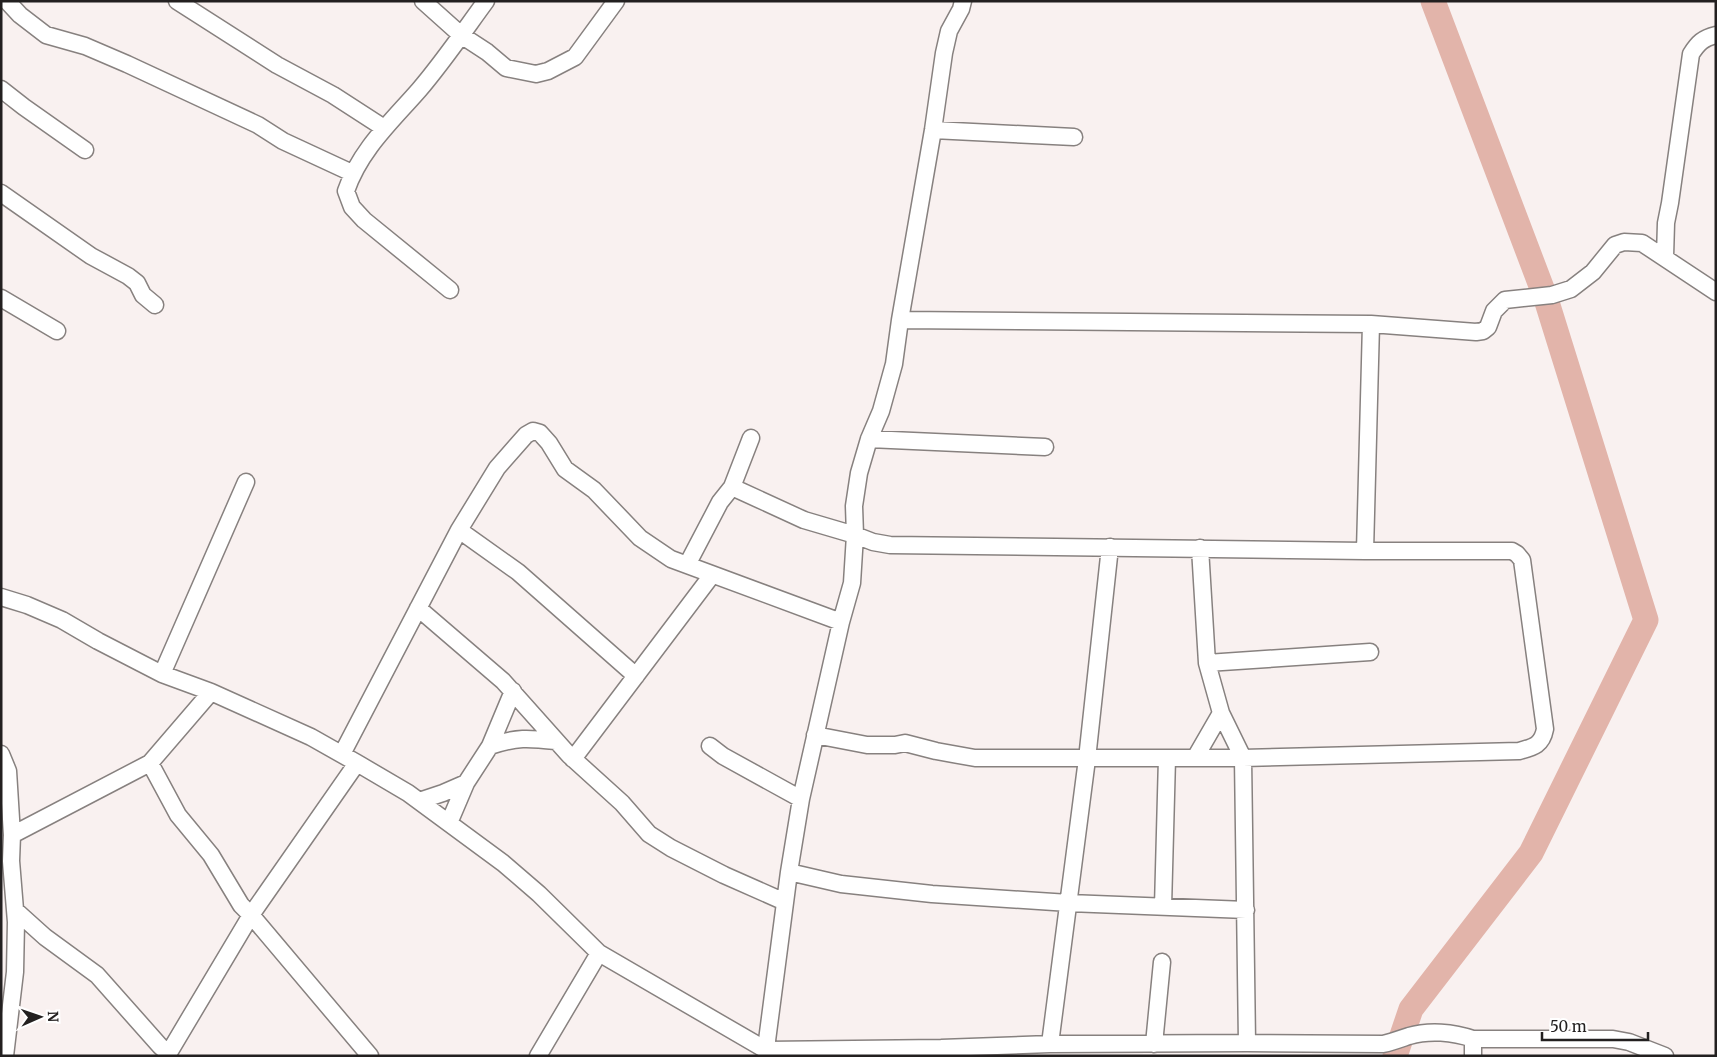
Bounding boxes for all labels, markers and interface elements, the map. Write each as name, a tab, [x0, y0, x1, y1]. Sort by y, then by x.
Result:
north arrow	[15, 992, 65, 1042]
scale bar	[1542, 1010, 1648, 1042]
text: N	[44, 1011, 62, 1022]
text: 50 m	[1550, 1017, 1587, 1036]

